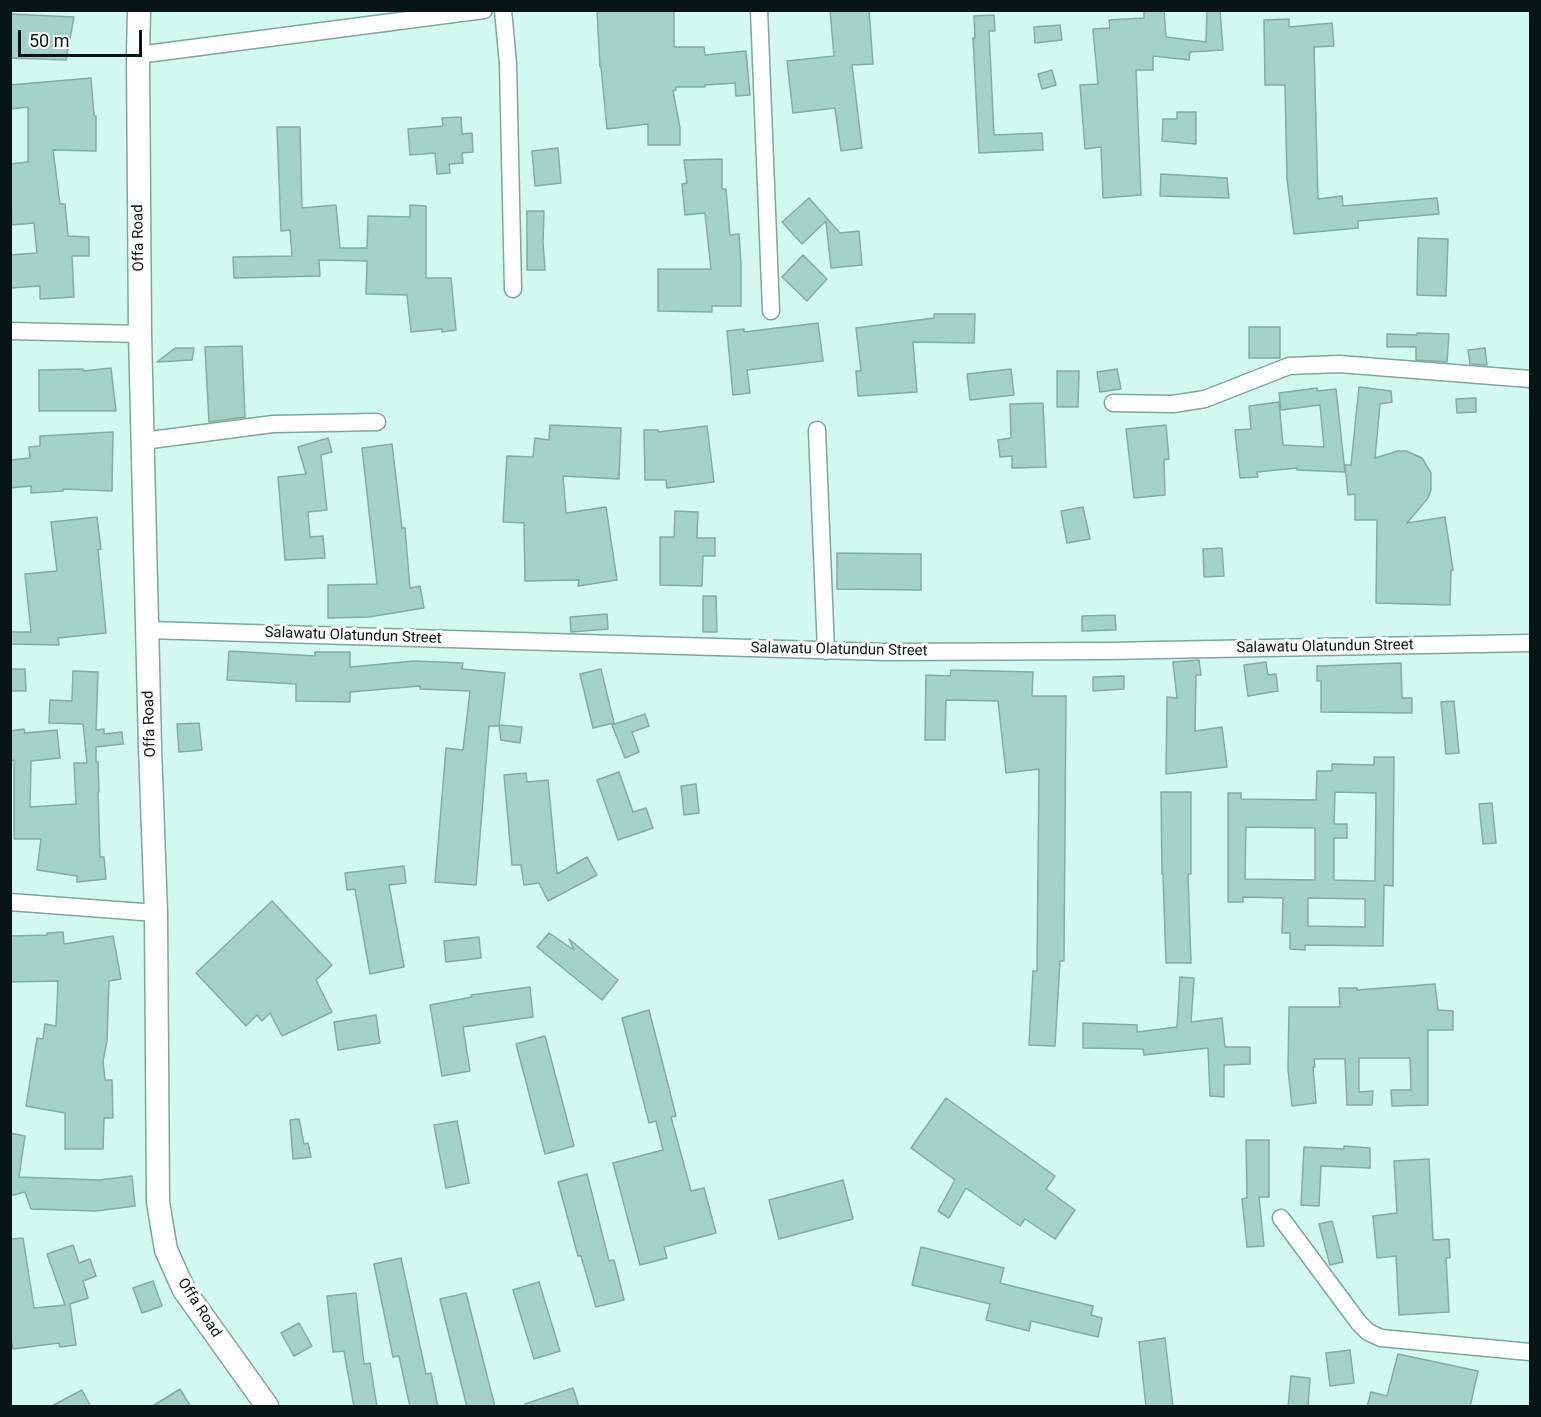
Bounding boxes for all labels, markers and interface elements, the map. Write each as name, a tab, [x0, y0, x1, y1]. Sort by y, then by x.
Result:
scale bar	[21, 18, 146, 56]
text: 50 m	[29, 30, 69, 51]
street label: Offa Road	[129, 204, 149, 272]
street label: Salawatu Olatundun Street	[264, 624, 442, 648]
street label: Salawatu Olatundun Street	[1236, 636, 1414, 658]
street label: Salawatu Olatundun Street	[750, 639, 928, 661]
street label: Offa Road	[140, 690, 160, 758]
street label: Offa Road	[173, 1275, 225, 1341]

